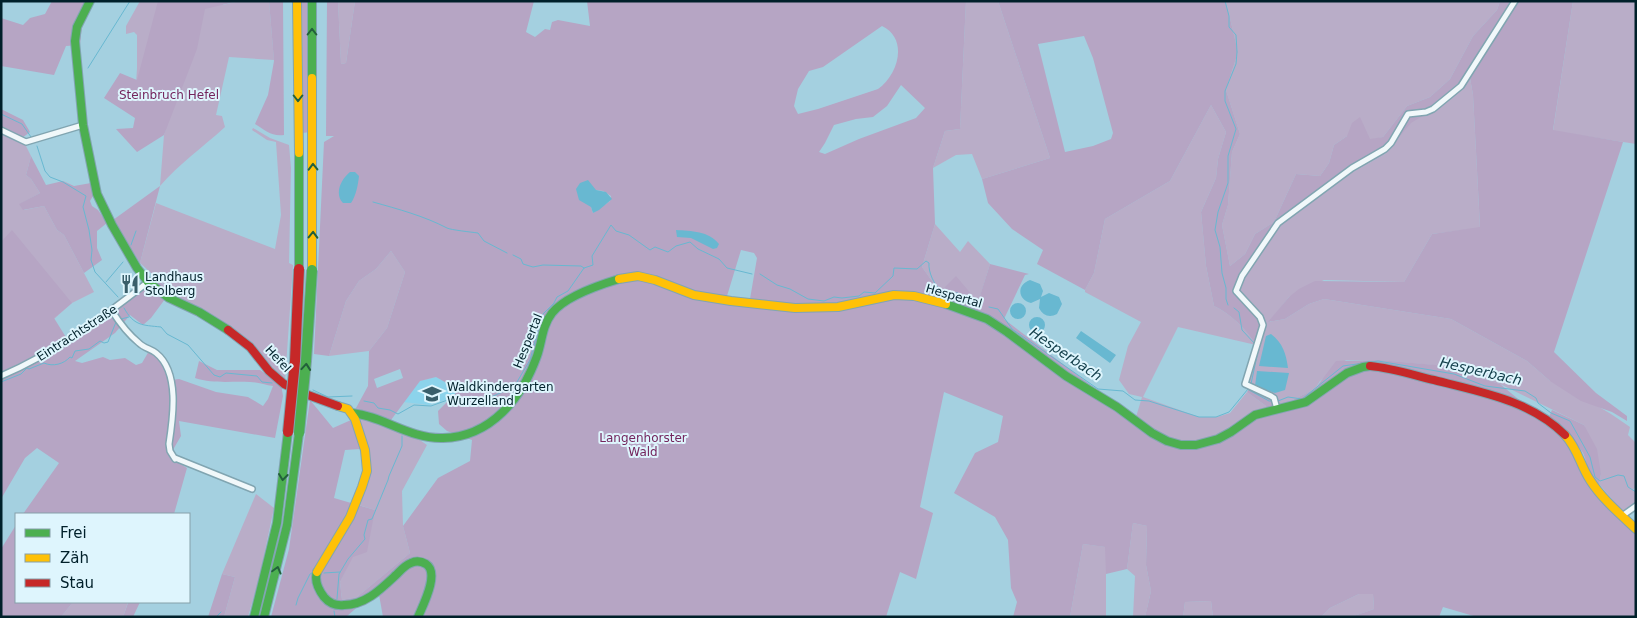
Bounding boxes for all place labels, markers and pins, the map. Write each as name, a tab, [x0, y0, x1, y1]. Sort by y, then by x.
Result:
place label: Landhaus Stolberg	[145, 270, 203, 298]
restaurant icon: Landhaus Stolberg	[119, 273, 141, 295]
place label: Waldkindergarten Wurzelland	[447, 380, 554, 408]
school or university icon: Waldkindergarten Wurzelland	[421, 383, 443, 405]

